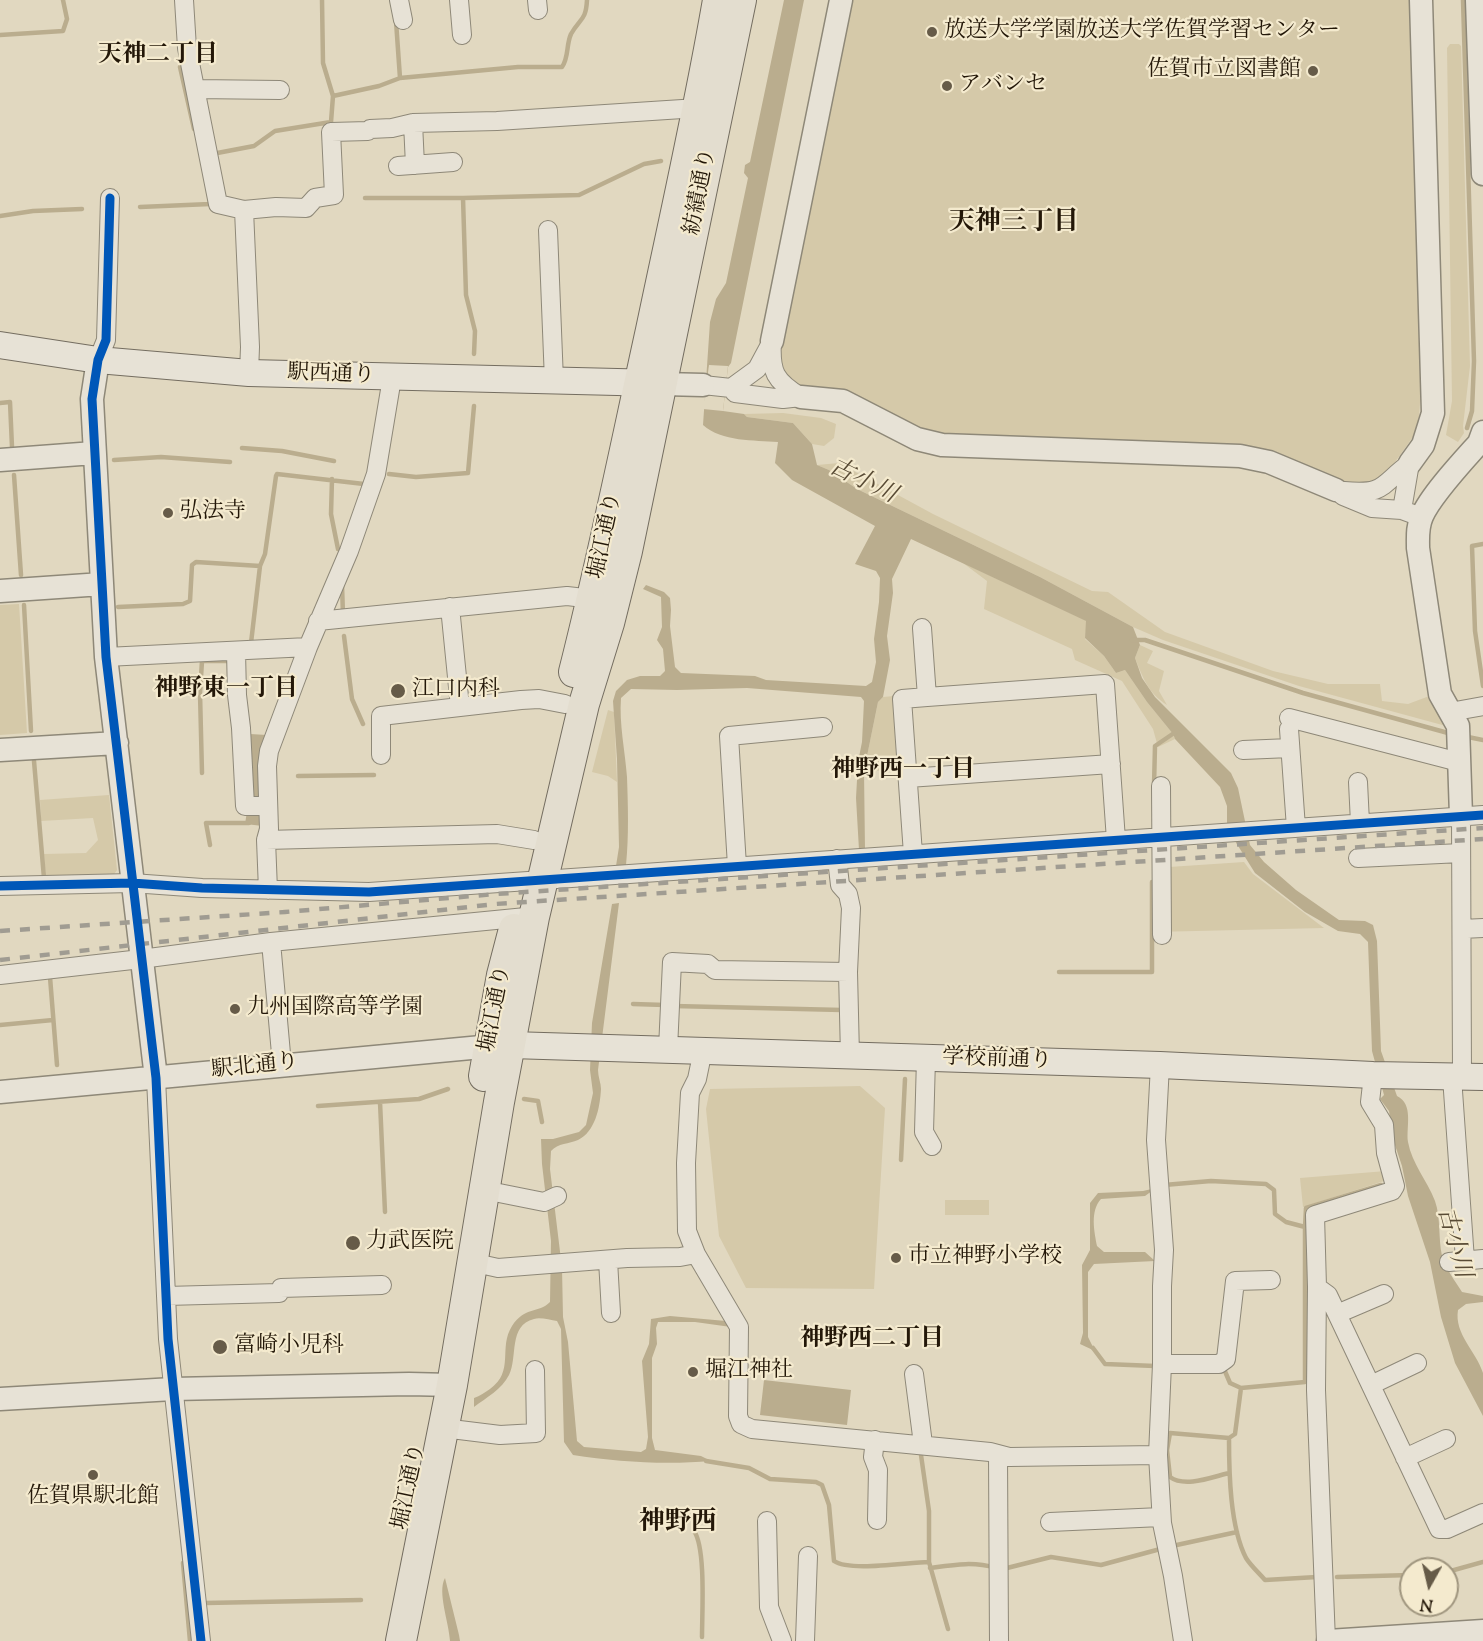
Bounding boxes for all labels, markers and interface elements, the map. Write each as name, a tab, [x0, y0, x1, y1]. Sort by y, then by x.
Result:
place label: 放送大学学園放送大学佐賀学習センター	[944, 19, 1340, 45]
marker: 放送大学学園放送大学佐賀学習センター	[925, 25, 939, 39]
district label: 天神二丁目	[98, 43, 218, 71]
place label: 佐賀市立図書館	[1147, 58, 1301, 84]
marker: 佐賀市立図書館	[1306, 64, 1320, 78]
place label: アバンセ	[959, 73, 1047, 99]
marker: アバンセ	[940, 79, 954, 93]
street label: 紡績通り	[681, 146, 723, 238]
district label: 天神三丁目	[949, 209, 1079, 241]
street label: 駅西通り	[287, 361, 375, 391]
water label: 古小川	[823, 454, 901, 512]
street label: 堀江通り	[585, 490, 629, 582]
place label: 弘法寺	[180, 500, 246, 526]
marker: 弘法寺	[161, 506, 175, 520]
district label: 神野東一丁目	[154, 677, 298, 705]
place label: 江口内科	[412, 678, 500, 704]
marker: 江口内科	[389, 682, 407, 700]
district label: 神野西一丁目	[831, 758, 975, 786]
street label: 堀江通り	[476, 963, 518, 1055]
place label: 九州国際高等学園	[247, 996, 423, 1022]
marker: 九州国際高等学園	[228, 1002, 242, 1016]
street label: 学校前通り	[942, 1046, 1052, 1076]
street label: 駅北通り	[210, 1050, 300, 1086]
water label: 古小川	[1429, 1204, 1475, 1282]
place label: 力武医院	[366, 1230, 454, 1256]
marker: 力武医院	[344, 1234, 362, 1252]
place label: 市立神野小学校	[908, 1245, 1062, 1271]
marker: 市立神野小学校	[889, 1251, 903, 1265]
district label: 神野西二丁目	[800, 1327, 944, 1355]
place label: 富崎小児科	[234, 1334, 344, 1360]
marker: 富崎小児科	[211, 1338, 229, 1356]
place label: 堀江神社	[705, 1359, 793, 1385]
marker: 堀江神社	[686, 1365, 700, 1379]
street label: 堀江通り	[389, 1441, 433, 1533]
marker: 佐賀県駅北館	[86, 1468, 100, 1482]
place label: 佐賀県駅北館	[27, 1485, 159, 1511]
district label: 神野西	[639, 1509, 717, 1541]
north arrow	[1399, 1557, 1459, 1617]
text: N	[1419, 1591, 1435, 1616]

